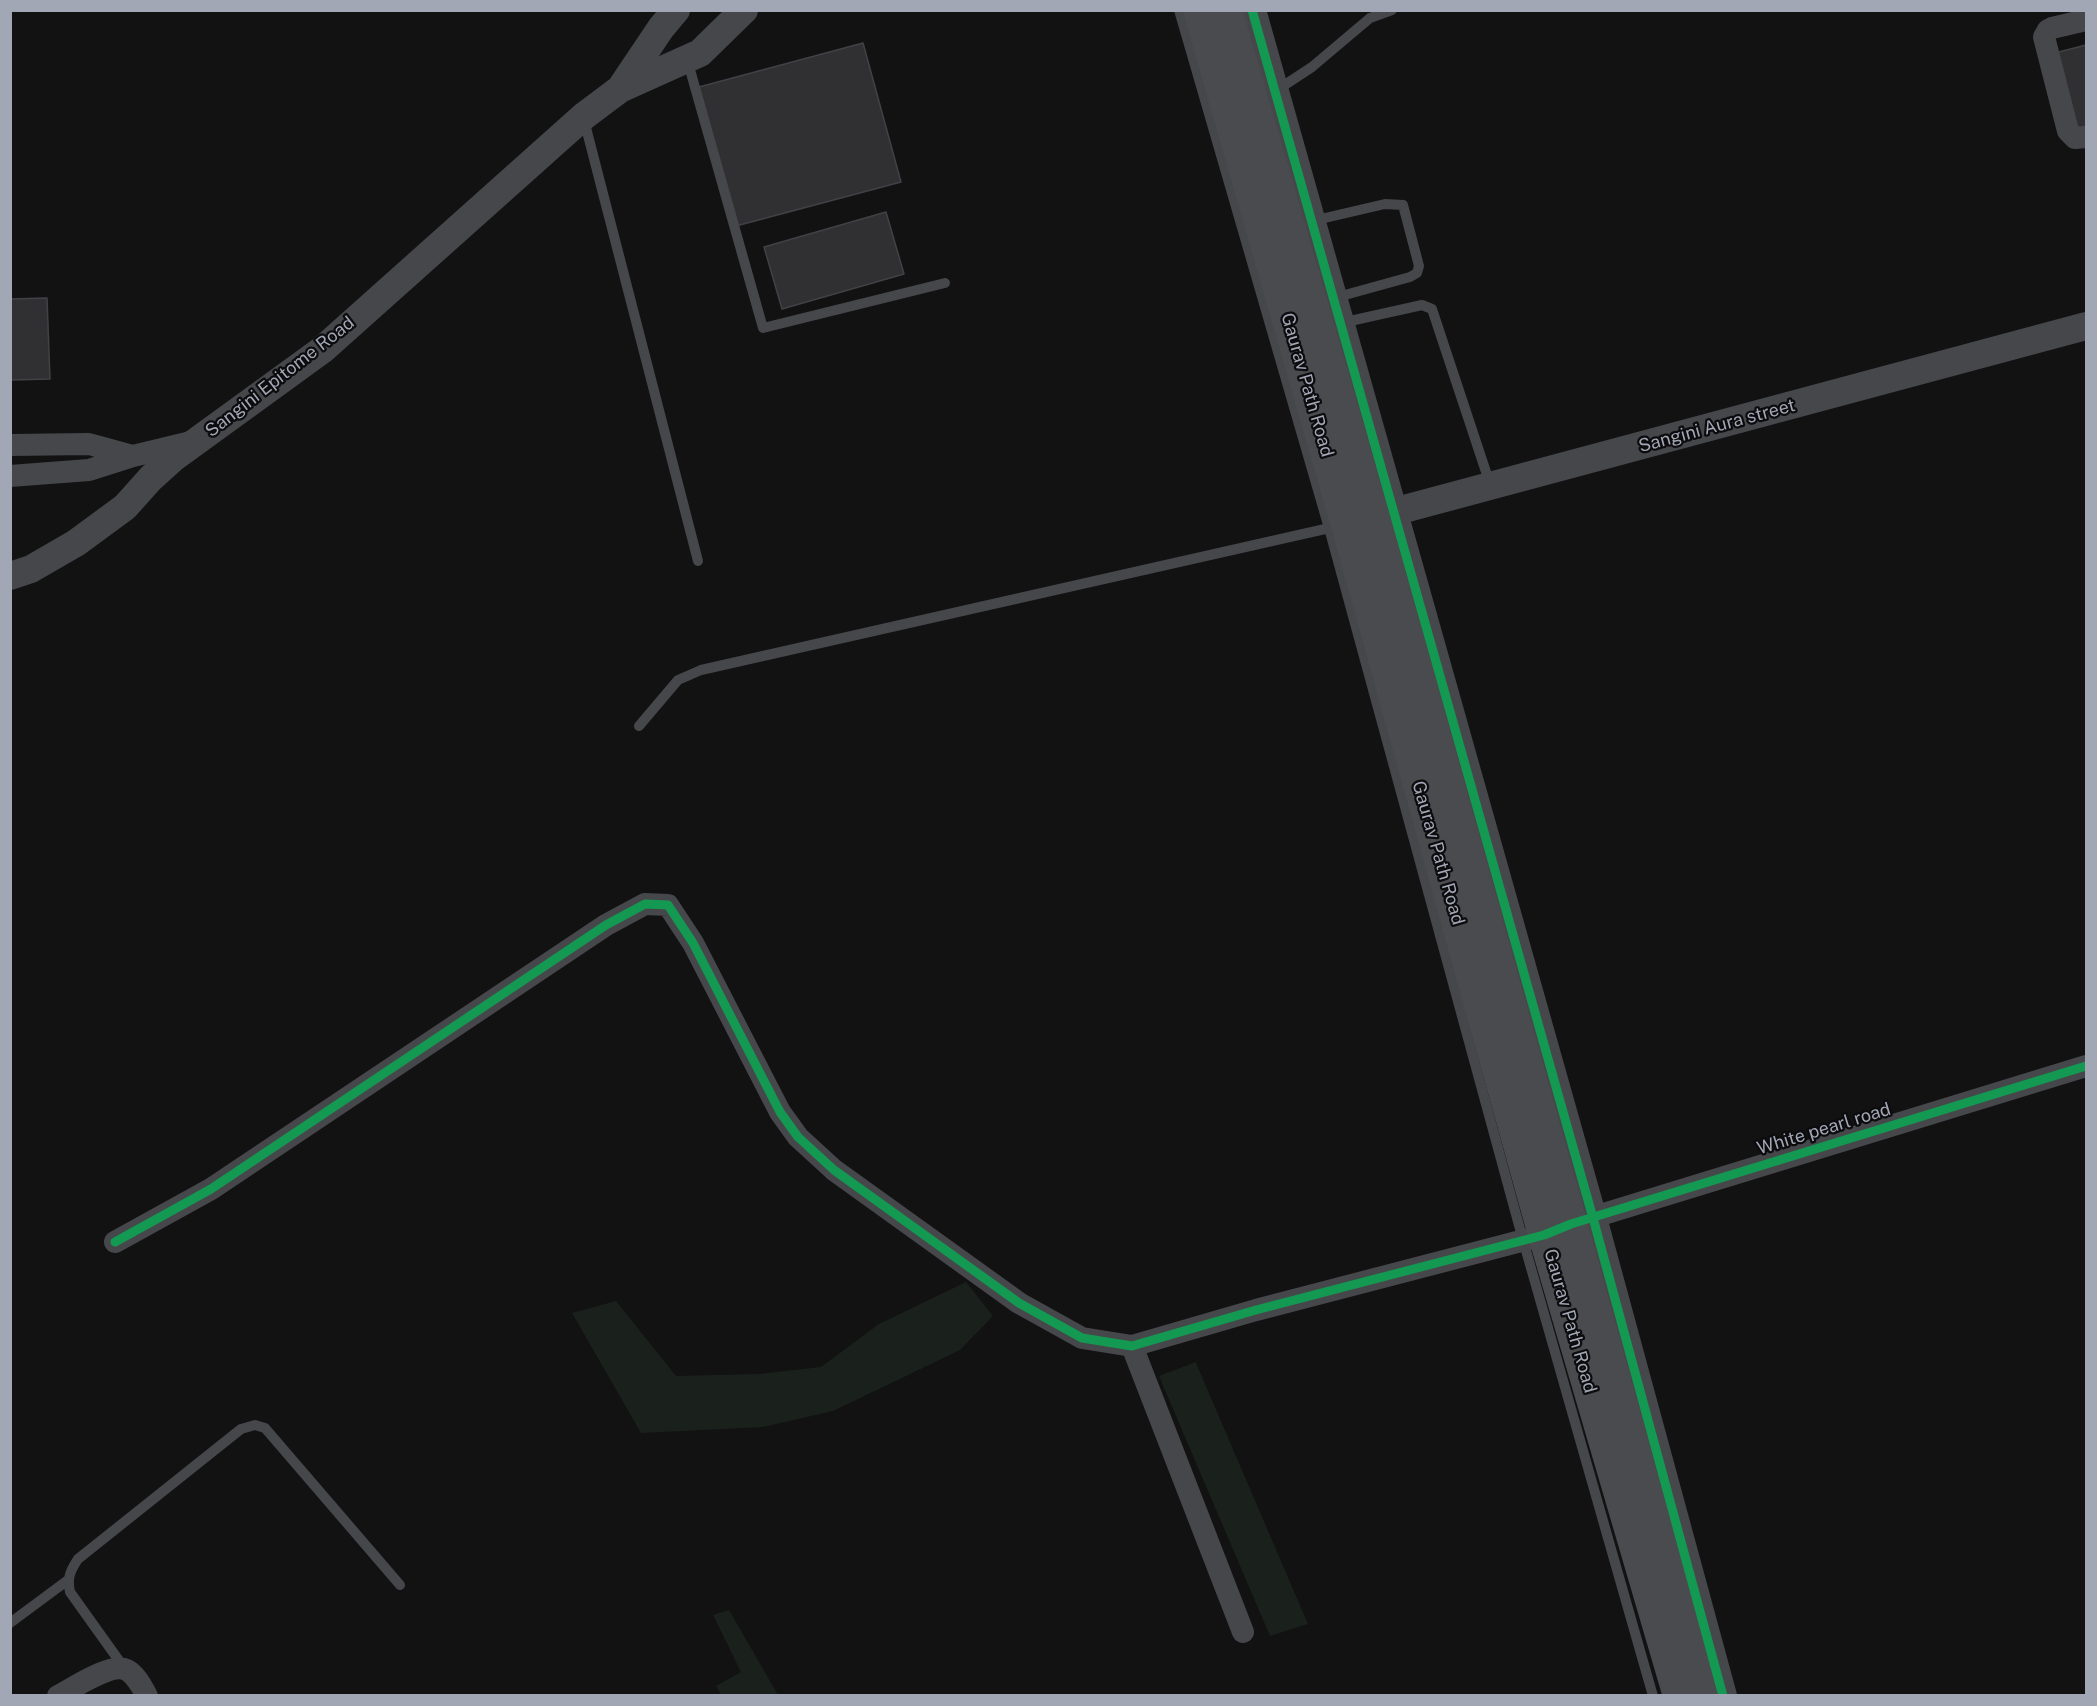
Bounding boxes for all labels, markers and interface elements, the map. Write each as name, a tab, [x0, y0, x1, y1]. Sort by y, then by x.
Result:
street label: Gaurav Path Road	[1276, 311, 1338, 459]
street label: Sangini Epitome Road	[201, 312, 359, 442]
street label: Sangini Aura street	[1636, 395, 1798, 457]
street label: Gaurav Path Road	[1407, 779, 1469, 927]
street label: White pearl road	[1755, 1098, 1893, 1160]
street label: Gaurav Path Road	[1539, 1247, 1601, 1395]

